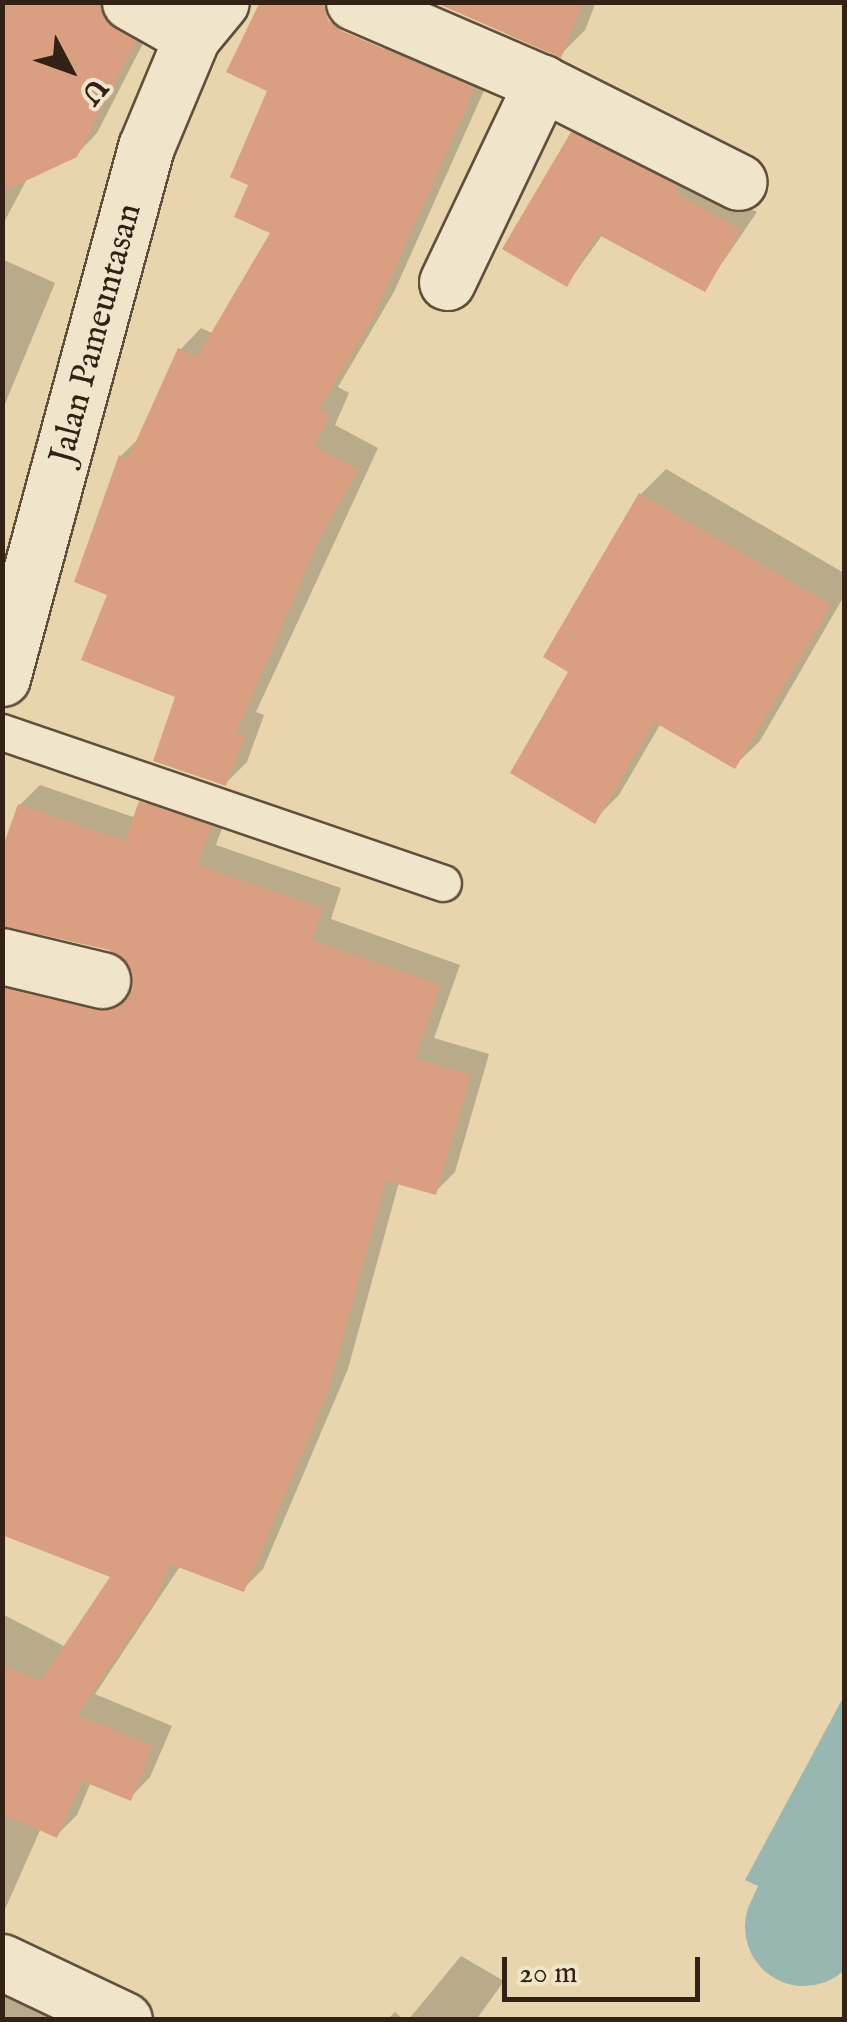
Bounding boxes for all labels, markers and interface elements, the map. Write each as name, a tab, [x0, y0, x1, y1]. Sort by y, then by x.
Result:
north arrow	[20, 20, 120, 120]
text: U	[72, 70, 114, 110]
street label: Jalan Pameuntasan	[42, 199, 152, 469]
scale bar	[507, 1937, 704, 1999]
text: 20 m	[519, 1955, 578, 1993]

